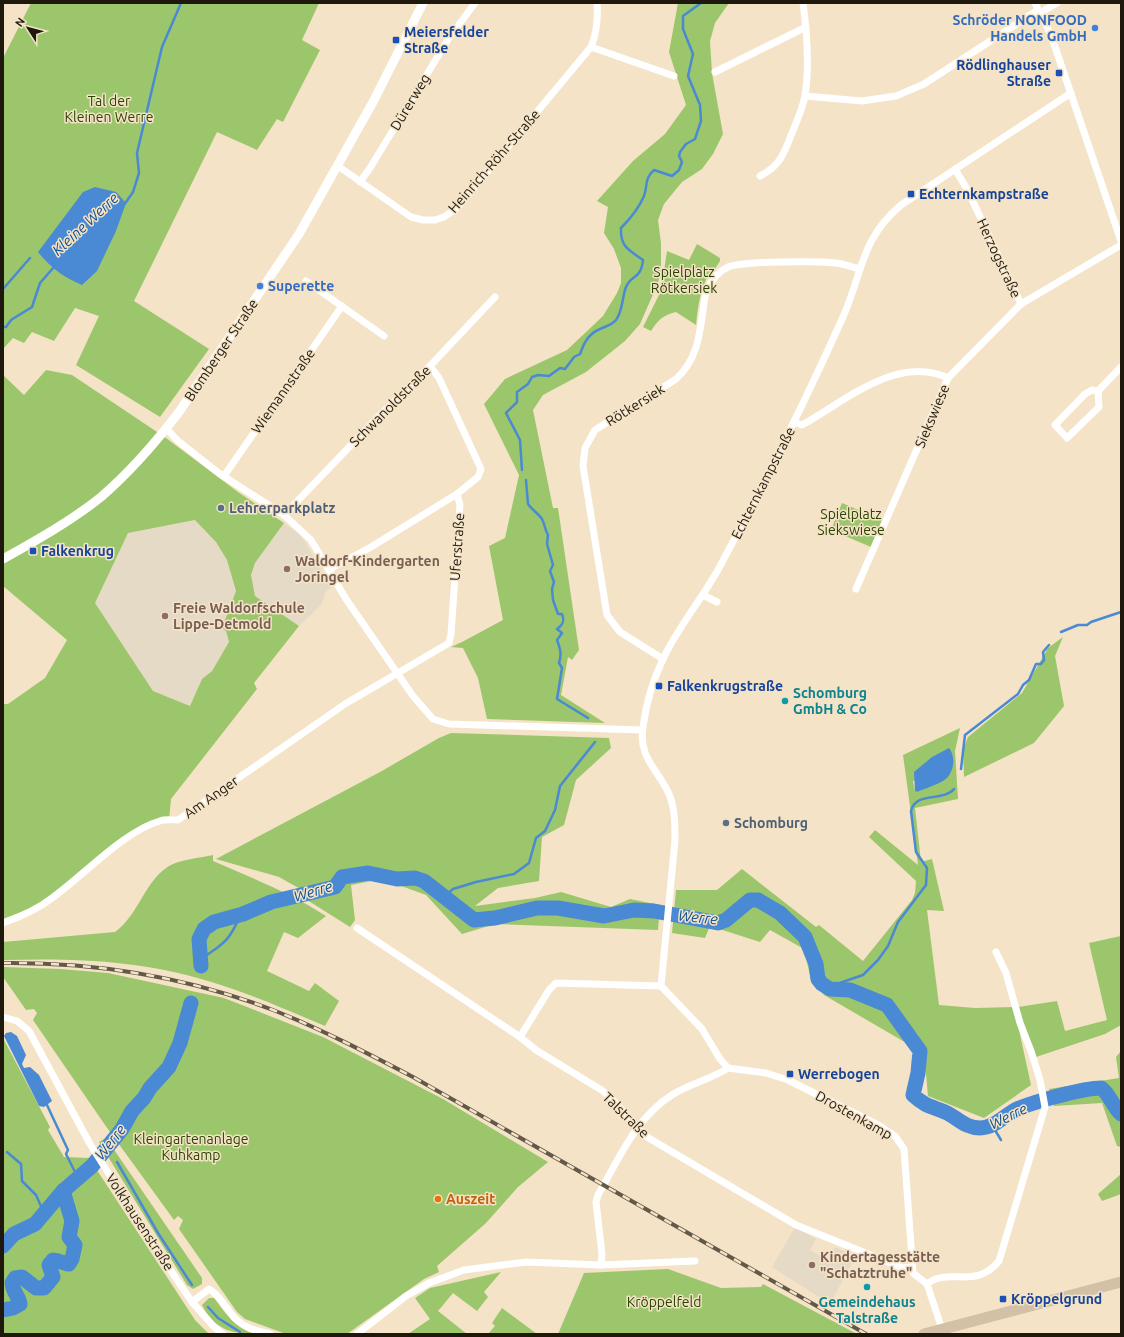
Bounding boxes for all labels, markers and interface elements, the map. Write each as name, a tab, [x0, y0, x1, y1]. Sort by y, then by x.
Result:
north arrow	[8, 8, 48, 48]
place label: Schröder NONFOOD Handels GmbH	[952, 12, 1087, 44]
text: N	[13, 15, 27, 29]
marker: Schröder NONFOOD Handels GmbH	[1090, 23, 1100, 33]
place label: Meiersfelder Straße	[404, 24, 489, 56]
marker: Meiersfelder Straße	[391, 35, 401, 45]
place label: Rödlinghauser Straße	[956, 57, 1051, 89]
marker: Rödlinghauser Straße	[1054, 68, 1064, 78]
street label: Dürerweg	[387, 71, 433, 133]
park label: Tal der Kleinen Werre	[64, 93, 154, 125]
street label: Heinrich-Röhr-Straße	[445, 106, 543, 216]
place label: Echternkampstraße	[919, 186, 1049, 202]
water label: Kleine Werre	[49, 189, 122, 259]
marker: Echternkampstraße	[906, 189, 916, 199]
street label: Herzogstraße	[974, 216, 1024, 300]
park label: Spielplatz Rötkersiek	[651, 264, 717, 296]
place label: Superette	[268, 278, 334, 294]
marker: Superette	[255, 281, 265, 291]
street label: Blomberger Straße	[181, 296, 261, 404]
street label: Wiemannstraße	[248, 346, 318, 436]
street label: Schwanoldstraße	[346, 362, 434, 450]
street label: Rötkersiek	[603, 381, 667, 429]
street label: Siekswiese	[911, 382, 953, 450]
street label: Echternkampstraße	[728, 424, 798, 542]
place label: Lehrerparkplatz	[229, 500, 335, 516]
marker: Lehrerparkplatz	[216, 503, 226, 513]
park label: Spielplatz Siekswiese	[817, 506, 885, 538]
street label: Uferstraße	[447, 512, 467, 582]
place label: Falkenkrug	[41, 543, 114, 559]
marker: Falkenkrug	[28, 546, 38, 556]
place label: Waldorf-Kindergarten Joringel	[295, 553, 440, 585]
marker: Waldorf-Kindergarten Joringel	[282, 564, 292, 574]
place label: Freie Waldorfschule Lippe-Detmold	[173, 600, 305, 632]
marker: Freie Waldorfschule Lippe-Detmold	[160, 611, 170, 621]
place label: Falkenkrugstraße	[667, 678, 783, 694]
marker: Falkenkrugstraße	[654, 681, 664, 691]
place label: Schomburg GmbH & Co	[793, 685, 867, 717]
marker: Schomburg GmbH & Co	[780, 696, 790, 706]
street label: Am Anger	[181, 772, 242, 821]
place label: Schomburg	[734, 815, 808, 831]
marker: Schomburg	[721, 818, 731, 828]
water label: Werre	[292, 877, 335, 905]
water label: Werre	[677, 906, 719, 928]
place label: Werrebogen	[798, 1066, 880, 1082]
marker: Werrebogen	[785, 1069, 795, 1079]
street label: Drostenkamp	[813, 1087, 895, 1143]
street label: Talstraße	[599, 1089, 653, 1141]
water label: Werre	[986, 1099, 1030, 1132]
water label: Werre	[91, 1121, 129, 1163]
park label: Kleingartenanlage Kuhkamp	[134, 1131, 248, 1163]
street label: Volkhausenstraße	[103, 1170, 177, 1274]
place label: Auszeit	[446, 1191, 495, 1207]
marker: Auszeit	[433, 1194, 443, 1204]
place label: Kindertagesstätte "Schatztruhe"	[820, 1249, 940, 1281]
marker: Kindertagesstätte "Schatztruhe"	[807, 1260, 817, 1270]
marker: Gemeindehaus Talstraße	[862, 1282, 872, 1292]
place label: Kröppelgrund	[1011, 1291, 1102, 1307]
park label: Kröppelfeld	[627, 1294, 701, 1310]
place label: Gemeindehaus Talstraße	[818, 1294, 916, 1326]
marker: Kröppelgrund	[998, 1294, 1008, 1304]

